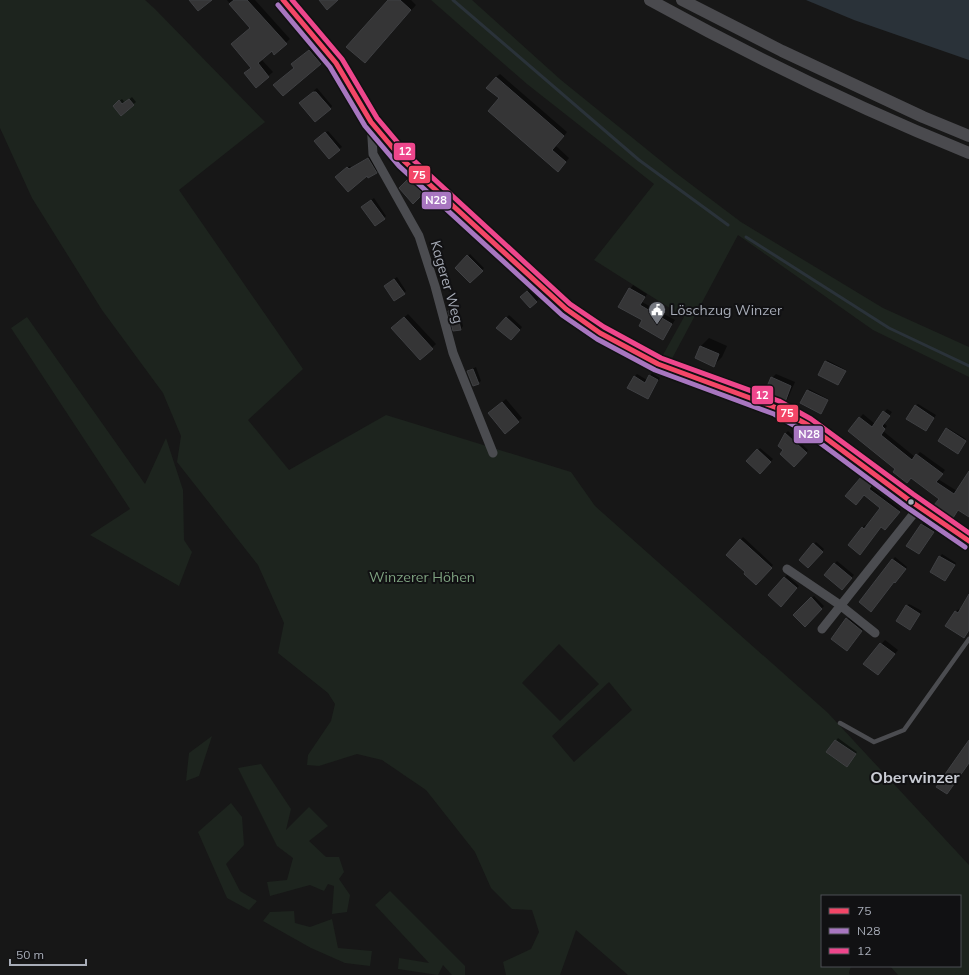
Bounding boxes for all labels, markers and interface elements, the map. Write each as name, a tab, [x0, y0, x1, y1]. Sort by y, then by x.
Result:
line badge: 12	[393, 142, 416, 161]
text: 12	[398, 144, 412, 158]
line badge: 75	[408, 165, 431, 184]
text: 75	[412, 168, 426, 182]
line badge: N28	[421, 191, 452, 210]
text: N28	[425, 193, 447, 207]
street label: Kagerer Weg	[427, 238, 467, 326]
public building icon: Löschzug Winzer	[647, 300, 667, 325]
place label: Löschzug Winzer	[670, 301, 783, 319]
line badge: 12	[751, 385, 774, 405]
text: 12	[755, 388, 769, 402]
line badge: 75	[776, 404, 799, 423]
text: 75	[780, 406, 794, 420]
line badge: N28	[793, 425, 824, 444]
text: N28	[798, 427, 820, 441]
unlabelled marker	[906, 497, 916, 507]
park label: Winzerer Höhen	[369, 568, 475, 586]
district label: Oberwinzer	[870, 767, 960, 787]
legend	[821, 895, 961, 967]
text: 75	[857, 903, 871, 918]
text: N28	[857, 923, 880, 938]
scale bar	[10, 941, 86, 967]
text: 12	[857, 943, 871, 958]
text: 50 m	[16, 947, 44, 962]

